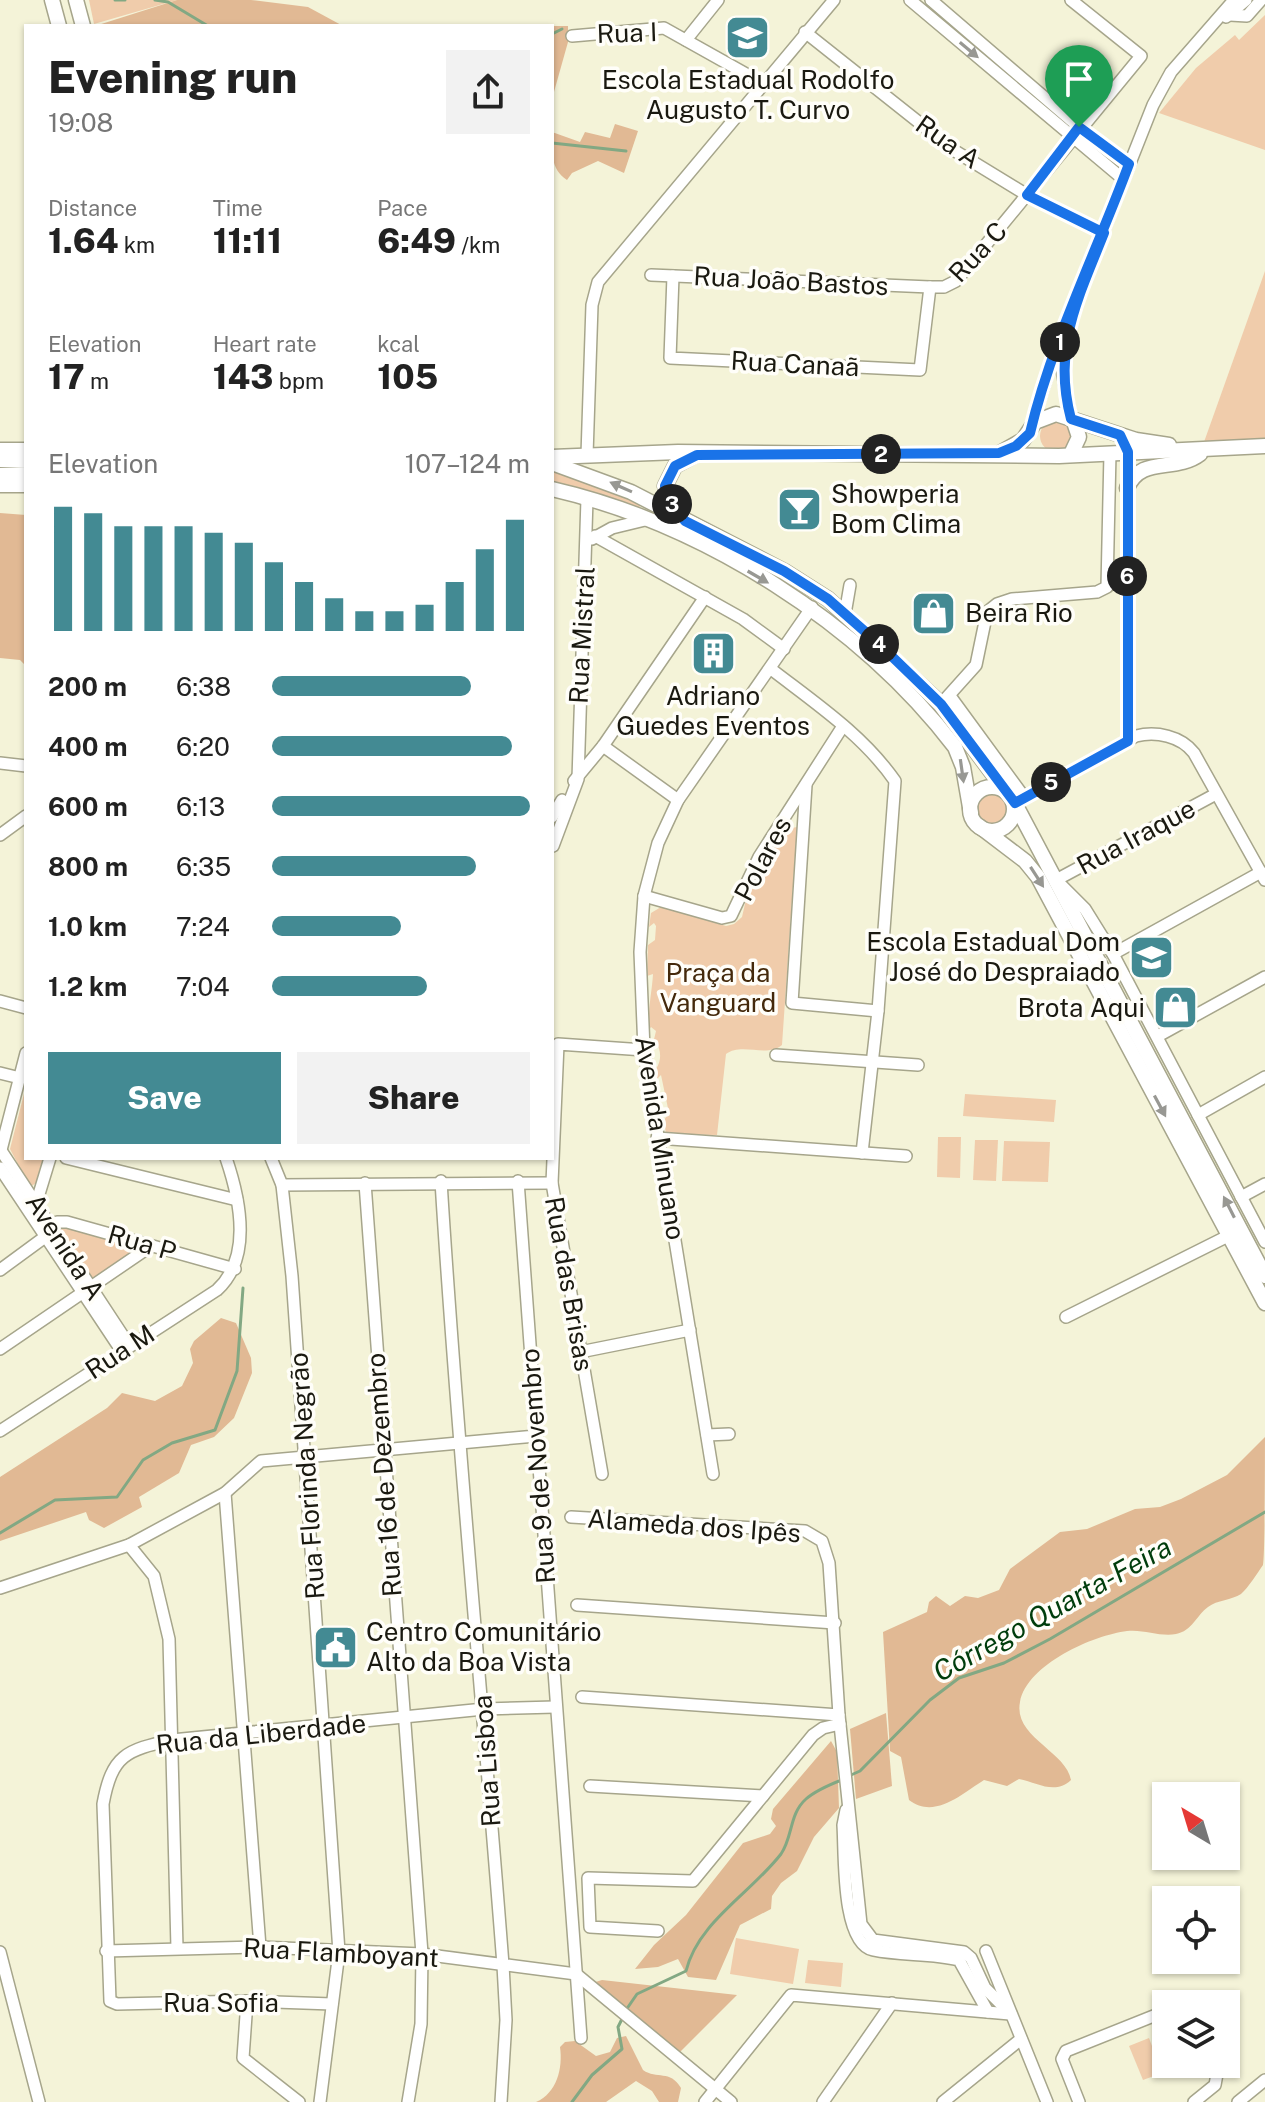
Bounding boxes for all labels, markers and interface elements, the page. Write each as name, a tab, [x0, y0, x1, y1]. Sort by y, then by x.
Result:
school or university icon: Escola Estadual Rodolfo Augusto T. Curvo	[724, 13, 772, 61]
street label: Rua I	[596, 16, 658, 49]
one-way arrow	[960, 41, 979, 59]
pin	[1045, 45, 1113, 127]
button: share	[446, 50, 530, 134]
text: Evening run	[48, 51, 297, 103]
icon: arrive	[1057, 57, 1101, 101]
place label: Escola Estadual Rodolfo Augusto T. Curvo	[602, 64, 894, 125]
text: 19:08	[48, 107, 113, 138]
street label: Rua A	[910, 108, 987, 175]
text: Distance	[48, 195, 137, 221]
text: Time	[213, 195, 263, 221]
text: Pace	[377, 195, 428, 221]
street label: Rua C	[942, 215, 1013, 288]
text: 1.64	[48, 221, 118, 261]
text: 11:11	[213, 221, 282, 261]
text: 6:49	[377, 221, 456, 261]
text: km	[118, 232, 155, 258]
text: /km	[456, 232, 500, 258]
street label: Rua João Bastos	[693, 260, 889, 301]
pin: 1	[1040, 322, 1080, 362]
text: 1	[1055, 329, 1065, 355]
text: Elevation	[48, 331, 141, 357]
text: Heart rate	[213, 331, 317, 357]
text: kcal	[377, 331, 420, 357]
street label: Rua Canaã	[730, 345, 860, 382]
text: 17	[48, 357, 85, 397]
text: 143	[213, 357, 273, 397]
text: 105	[377, 357, 438, 397]
text: m	[85, 368, 109, 394]
text: bpm	[273, 368, 324, 394]
pin: 2	[861, 434, 901, 474]
text: 2	[874, 441, 888, 467]
text: Elevation	[48, 448, 158, 479]
text: 107–124 m	[405, 448, 530, 479]
place label: Showperia Bom Clima	[831, 478, 961, 539]
one-way arrow	[609, 481, 632, 494]
pin: 3	[652, 484, 692, 524]
bar icon: Showperia Bom Clima	[776, 485, 824, 533]
text: 3	[665, 491, 679, 517]
pin: 6	[1107, 556, 1147, 596]
text: 6	[1120, 563, 1134, 589]
street label: Rua Mistral	[562, 565, 601, 704]
one-way arrow	[746, 570, 769, 584]
shop icon: Beira Rio	[910, 589, 958, 637]
place label: Beira Rio	[965, 597, 1073, 628]
pin: 4	[859, 624, 899, 664]
building icon: Adriano Guedes Eventos	[689, 629, 737, 677]
text: 4	[872, 631, 886, 657]
text: 200 m	[48, 671, 127, 702]
text: 6:38	[176, 671, 231, 702]
place label: Adriano Guedes Eventos	[616, 680, 810, 741]
text: 400 m	[48, 731, 128, 762]
text: 6:20	[176, 731, 230, 762]
one-way arrow	[955, 759, 968, 784]
pin: 5	[1031, 762, 1071, 802]
text: 5	[1044, 769, 1058, 795]
text: 600 m	[48, 791, 128, 822]
text: 6:13	[176, 791, 225, 822]
street label: Rua Iraque	[1071, 792, 1200, 881]
street label: Polares	[728, 811, 798, 906]
text: 800 m	[48, 851, 128, 882]
text: 6:35	[176, 851, 231, 882]
one-way arrow	[1029, 866, 1044, 888]
text: 1.0 km	[48, 911, 127, 942]
text: 7:24	[176, 911, 230, 942]
place label: Escola Estadual Dom José do Despraiado	[866, 926, 1120, 987]
school or university icon: Escola Estadual Dom José do Despraiado	[1127, 933, 1175, 981]
park label: Praça da Vanguard	[660, 957, 776, 1018]
text: 1.2 km	[48, 971, 127, 1002]
text: 7:04	[176, 971, 230, 1002]
shop icon: Brota Aqui	[1152, 984, 1200, 1032]
place label: Brota Aqui	[1017, 992, 1145, 1023]
street label: Avenida Minuano	[629, 1034, 692, 1242]
button: Save	[48, 1052, 281, 1144]
button: Share	[297, 1052, 530, 1144]
one-way arrow	[1153, 1095, 1167, 1117]
street label: Avenida A	[20, 1188, 111, 1306]
street label: Rua das Brisas	[539, 1194, 600, 1374]
one-way arrow	[1222, 1196, 1236, 1218]
street label: Rua P	[104, 1218, 180, 1267]
street label: Rua M	[79, 1318, 160, 1385]
street label: Rua 9 de Novembro	[514, 1347, 561, 1585]
street label: Rua Florinda Negrão	[282, 1351, 331, 1601]
street label: Rua 16 de Dezembro	[360, 1352, 407, 1598]
street label: Alameda dos Ipês	[586, 1503, 802, 1548]
water label: Córrego Quarta-Feira	[927, 1529, 1177, 1688]
place label: Centro Comunitário Alto da Boa Vista	[366, 1616, 601, 1677]
public building icon: Centro Comunitário Alto da Boa Vista	[311, 1623, 359, 1671]
street label: Rua Lisboa	[466, 1694, 507, 1828]
street label: Rua da Liberdade	[154, 1707, 367, 1760]
north arrow	[1152, 1782, 1240, 1870]
map controls	[1152, 1782, 1240, 2078]
button: locate	[1152, 1886, 1240, 1974]
street label: Rua Flamboyant	[242, 1932, 440, 1973]
street label: Rua Sofia	[163, 1987, 279, 2018]
button: layers	[1152, 1990, 1240, 2078]

